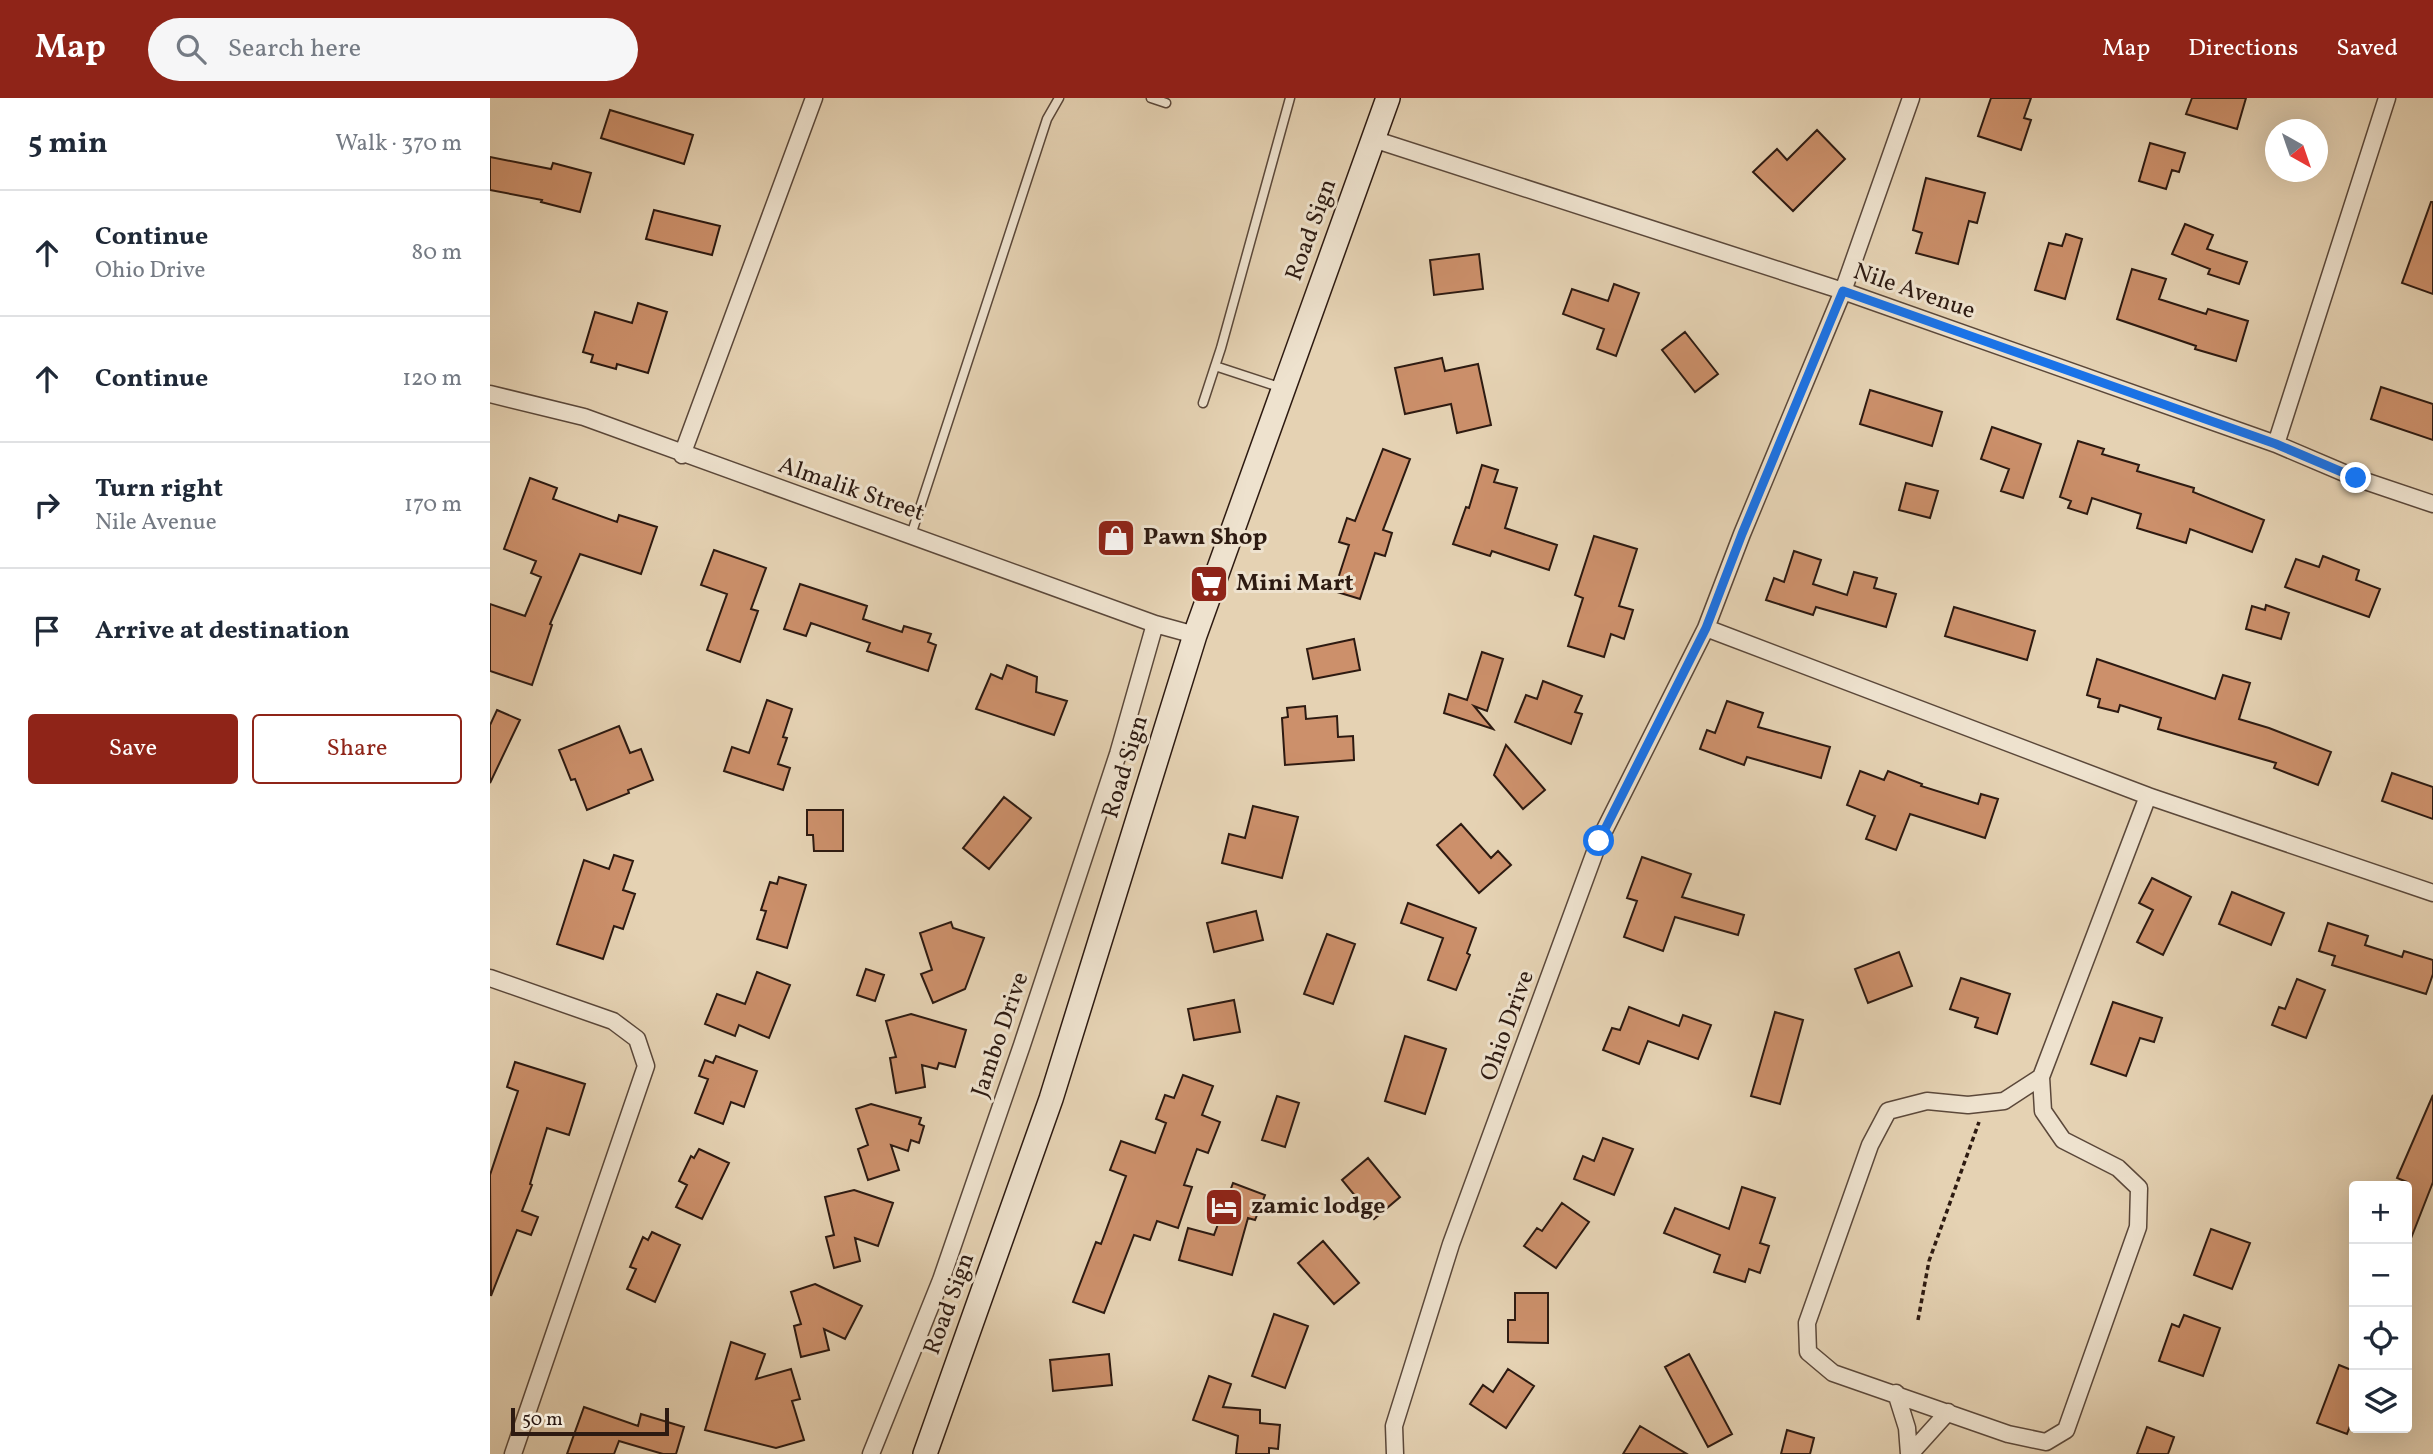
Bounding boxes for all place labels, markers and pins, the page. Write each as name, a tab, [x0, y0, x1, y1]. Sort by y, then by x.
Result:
shop icon: Pawn Shop	[1095, 517, 1137, 559]
place label: Pawn Shop	[1143, 521, 1268, 555]
supermarket icon: Mini Mart	[1188, 563, 1230, 605]
place label: Mini Mart	[1236, 567, 1353, 601]
hotel icon: zamic lodge	[1203, 1186, 1245, 1228]
place label: zamic lodge	[1251, 1190, 1386, 1224]

